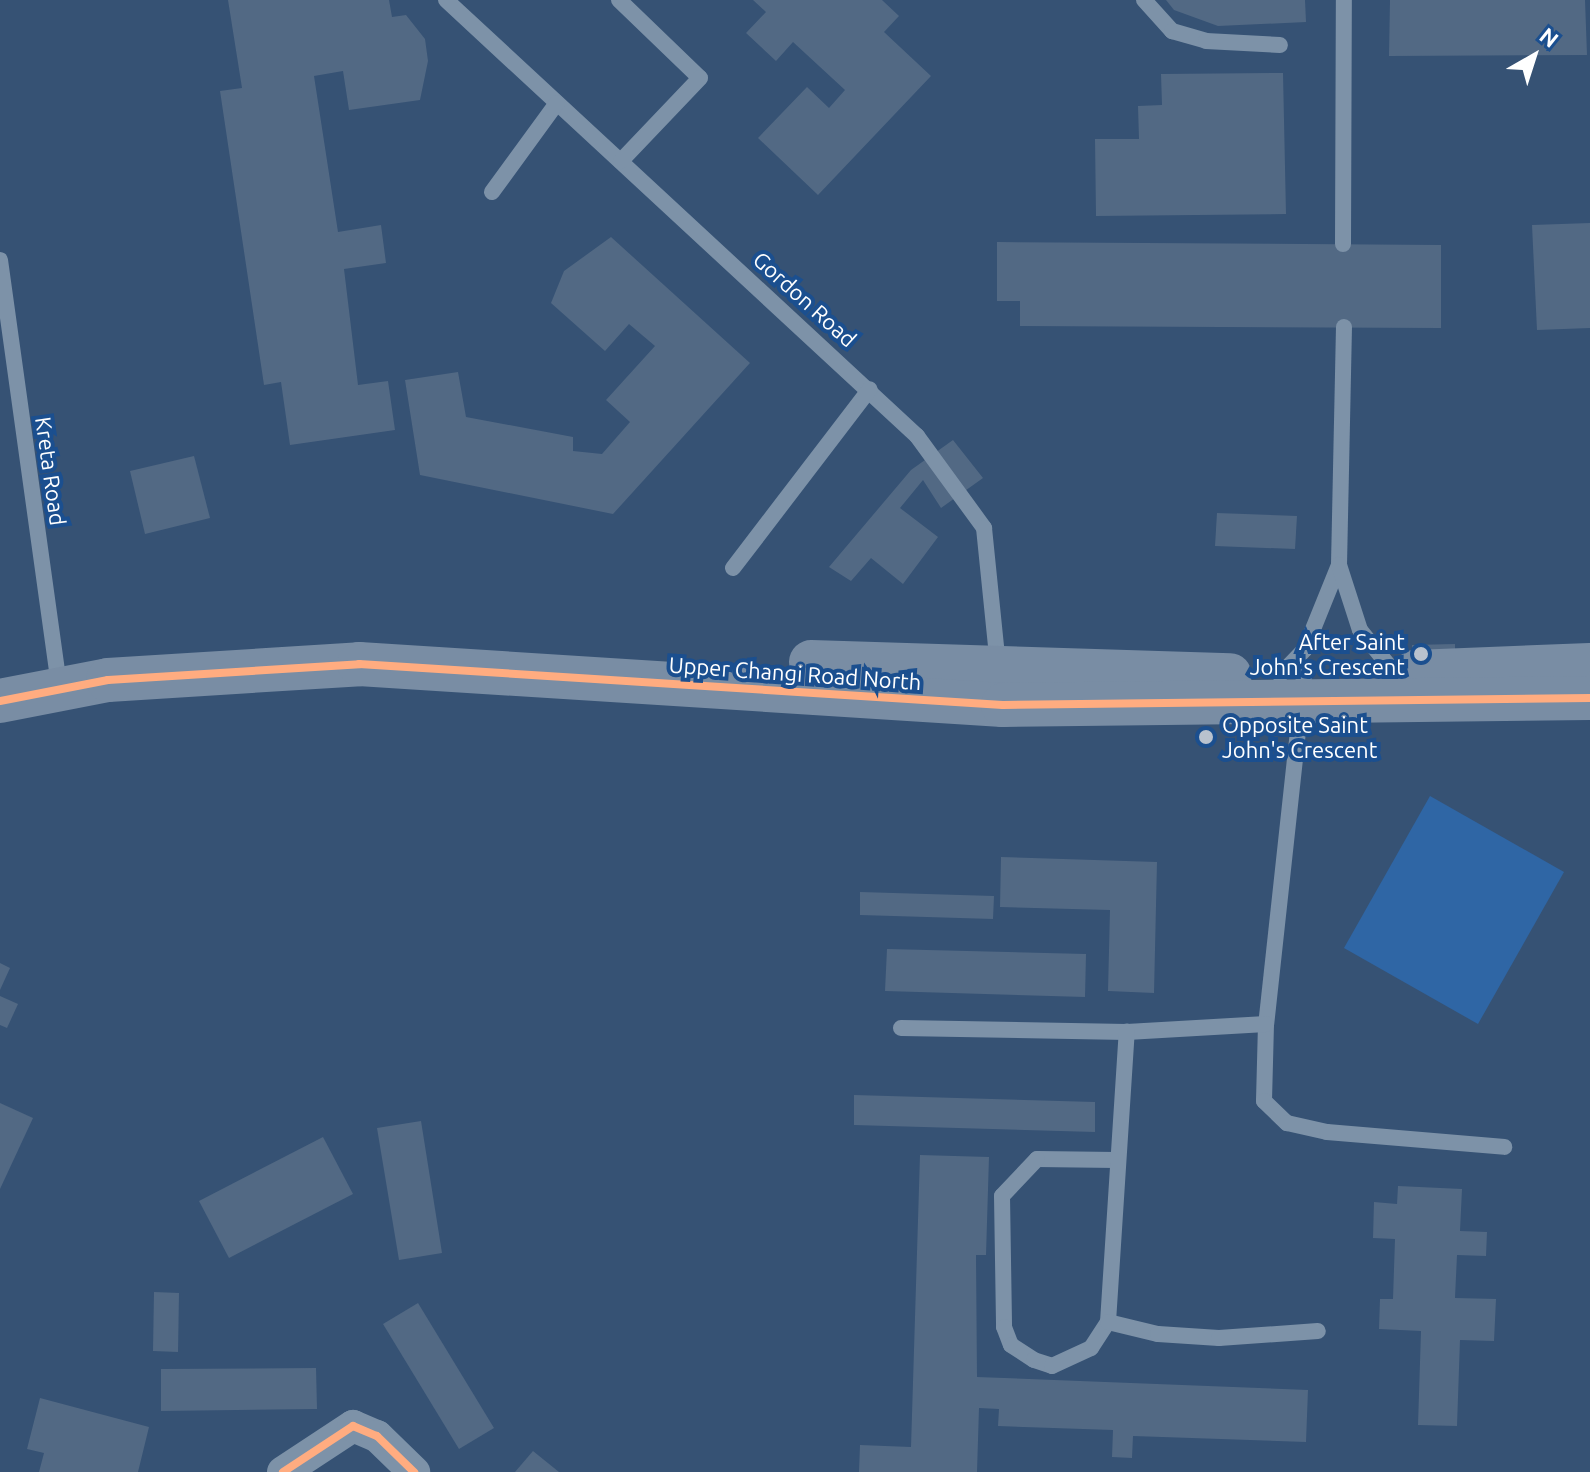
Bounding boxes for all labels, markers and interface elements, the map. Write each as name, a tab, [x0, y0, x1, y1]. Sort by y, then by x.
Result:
north arrow	[1494, 16, 1574, 96]
text: N	[1535, 22, 1564, 52]
street label: Gordon Road	[748, 246, 862, 352]
street label: Kreta Road	[30, 415, 72, 527]
place label: After Saint John's Crescent	[1250, 628, 1405, 680]
marker: After Saint John's Crescent	[1412, 645, 1430, 663]
street label: Upper Changi Road North	[668, 651, 922, 695]
place label: Opposite Saint John's Crescent	[1222, 711, 1377, 762]
marker: Opposite Saint John's Crescent	[1197, 728, 1215, 746]

